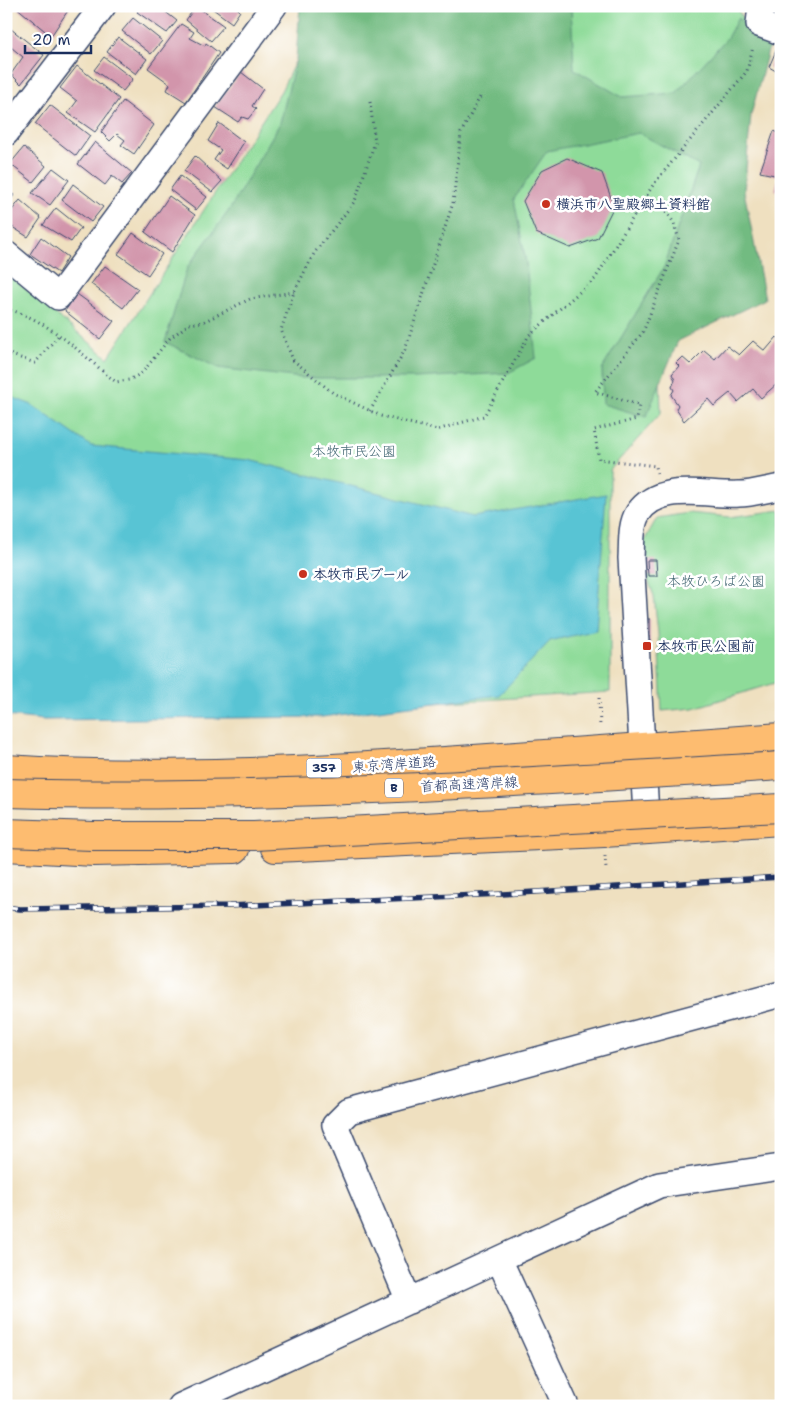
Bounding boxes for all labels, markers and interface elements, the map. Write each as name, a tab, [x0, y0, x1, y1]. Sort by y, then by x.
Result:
scale bar	[25, 22, 91, 54]
text: 20 m	[32, 30, 71, 50]
place label: 横浜市八聖殿郷土資料館	[556, 195, 710, 213]
marker: 横浜市八聖殿郷土資料館	[540, 198, 552, 210]
park label: 本牧市民公園	[312, 442, 396, 460]
place label: 本牧市民プール	[313, 565, 410, 583]
marker: 本牧市民プール	[297, 568, 309, 580]
park label: 本牧ひろば公園	[667, 572, 765, 590]
place label: 本牧市民公園前	[657, 637, 755, 655]
marker: 本牧市民公園前	[641, 640, 653, 652]
street label: 東京湾岸道路	[351, 752, 437, 776]
road number: 357	[306, 758, 342, 778]
street label: 首都高速湾岸線	[420, 772, 518, 796]
road number: B	[385, 778, 403, 798]

